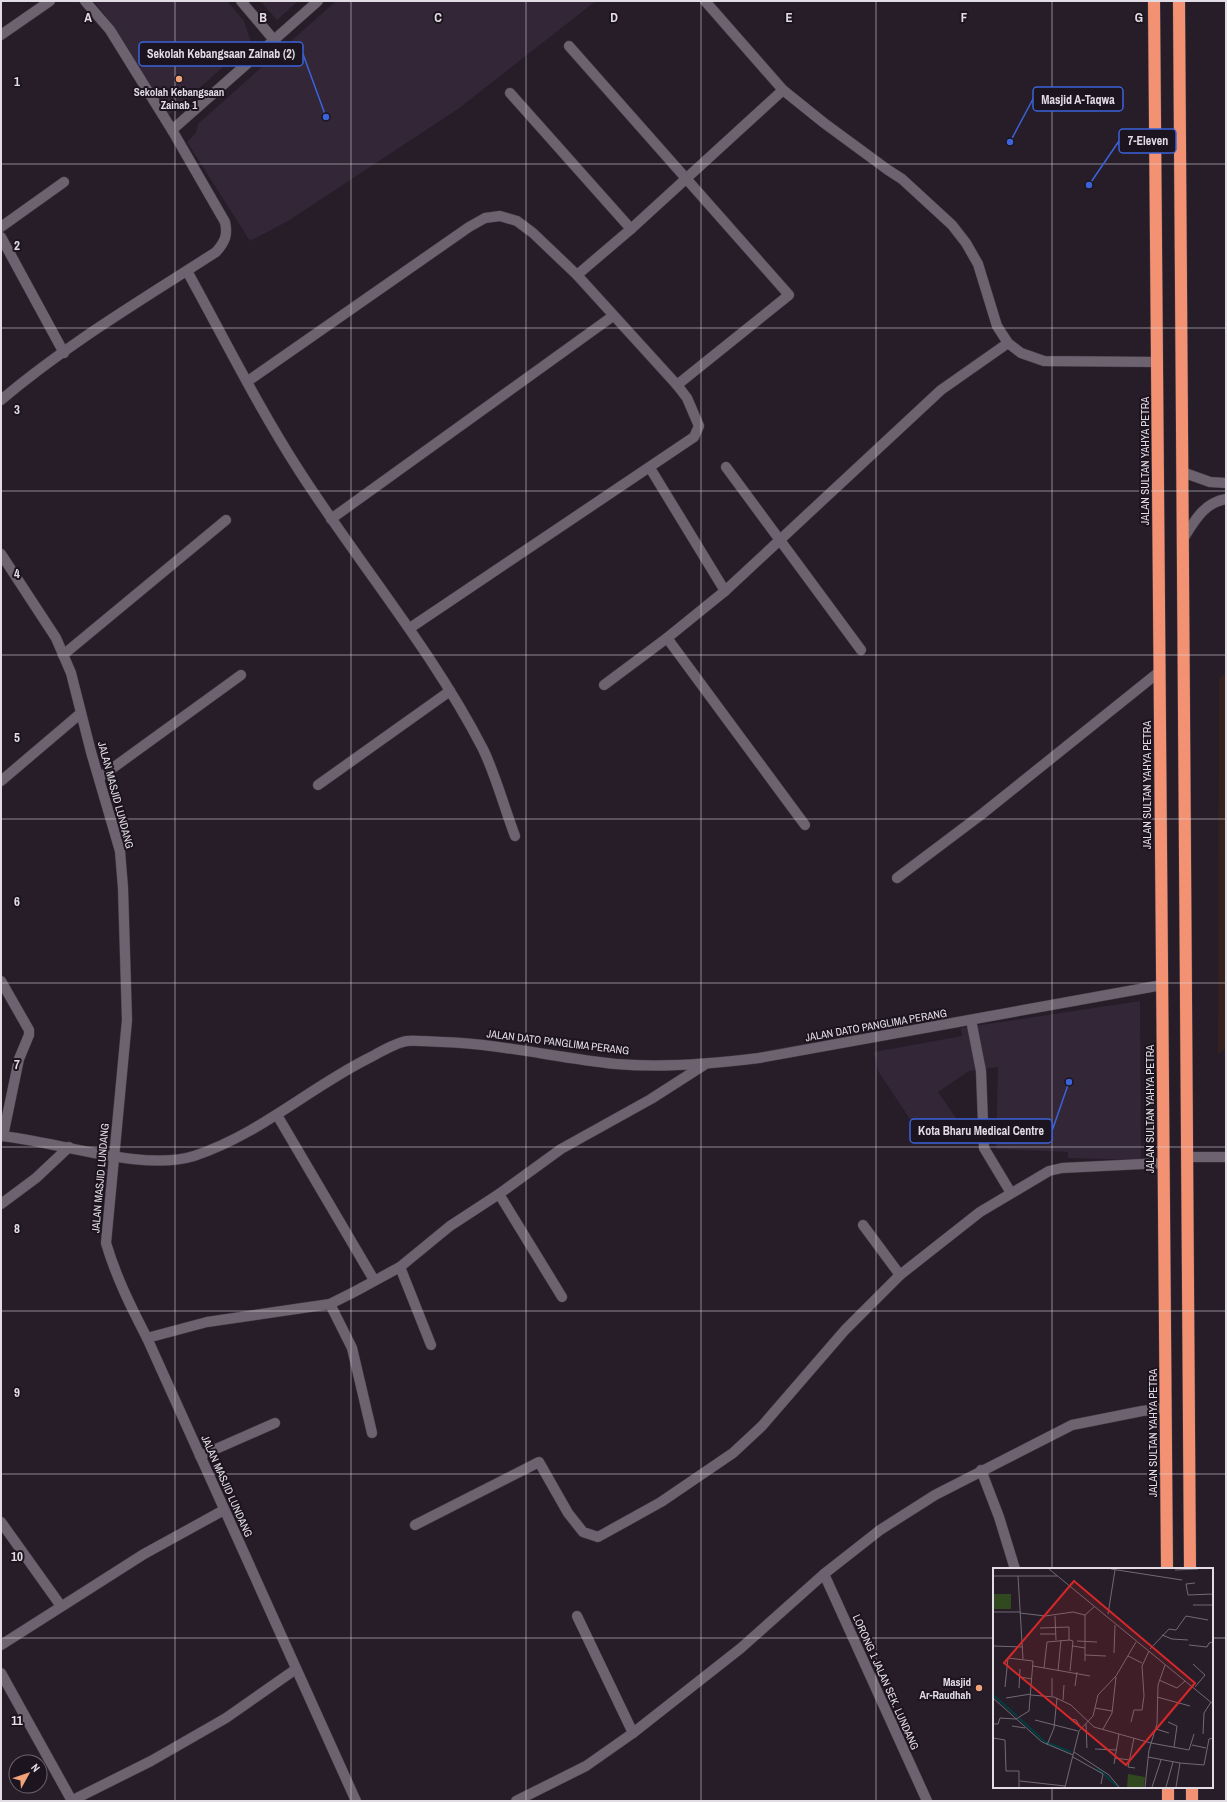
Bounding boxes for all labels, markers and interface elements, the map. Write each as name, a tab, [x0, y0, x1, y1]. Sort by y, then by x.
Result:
text: A	[84, 9, 92, 26]
text: B	[259, 9, 267, 26]
text: C	[434, 9, 442, 26]
text: D	[610, 9, 618, 26]
text: E	[785, 9, 793, 26]
text: F	[961, 9, 968, 26]
text: G	[1135, 9, 1143, 26]
callout: Sekolah Kebangsaan Zainab (2)	[139, 42, 303, 66]
text: Sekolah Kebangsaan Zainab (2)	[147, 46, 295, 62]
text: 1	[14, 73, 20, 90]
marker: Sekolah Kebangsaan Zainab 1	[174, 74, 184, 84]
place label: Sekolah Kebangsaan Zainab 1	[134, 85, 224, 112]
callout: Masjid A-Taqwa	[1033, 87, 1123, 111]
text: Masjid A-Taqwa	[1041, 92, 1115, 108]
callout: 7-Eleven	[1119, 129, 1176, 153]
text: 7-Eleven	[1128, 133, 1168, 149]
text: 2	[14, 237, 20, 254]
street label: JALAN SULTAN YAHYA PETRA	[1138, 396, 1152, 525]
text: 3	[14, 401, 20, 418]
text: 4	[14, 565, 20, 582]
street label: JALAN SULTAN YAHYA PETRA	[1140, 720, 1154, 849]
text: 5	[14, 729, 20, 746]
street label: JALAN MASJID LUNDANG	[95, 740, 137, 850]
text: 6	[14, 893, 20, 910]
street label: JALAN DATO PANGLIMA PERANG	[804, 1006, 948, 1044]
street label: JALAN DATO PANGLIMA PERANG	[486, 1026, 630, 1058]
street label: JALAN SULTAN YAHYA PETRA	[1143, 1044, 1157, 1173]
text: 7	[14, 1056, 20, 1073]
callout: Kota Bharu Medical Centre	[910, 1119, 1052, 1143]
street label: JALAN MASJID LUNDANG	[88, 1122, 112, 1234]
text: Kota Bharu Medical Centre	[918, 1123, 1044, 1139]
text: 8	[14, 1220, 20, 1237]
street label: JALAN SULTAN YAHYA PETRA	[1146, 1368, 1160, 1497]
text: 9	[14, 1384, 20, 1401]
street label: JALAN MASJID LUNDANG	[198, 1433, 256, 1539]
text: 10	[11, 1548, 23, 1565]
inset map	[993, 1568, 1213, 1788]
street label: LORONG 1 JALAN SEK. LUNDANG	[850, 1612, 922, 1752]
place label: Masjid Ar-Raudhah	[919, 1675, 971, 1702]
marker: Masjid Ar-Raudhah	[974, 1683, 984, 1693]
text: 11	[11, 1712, 23, 1729]
north arrow	[8, 1754, 48, 1794]
text: N	[28, 1761, 43, 1775]

